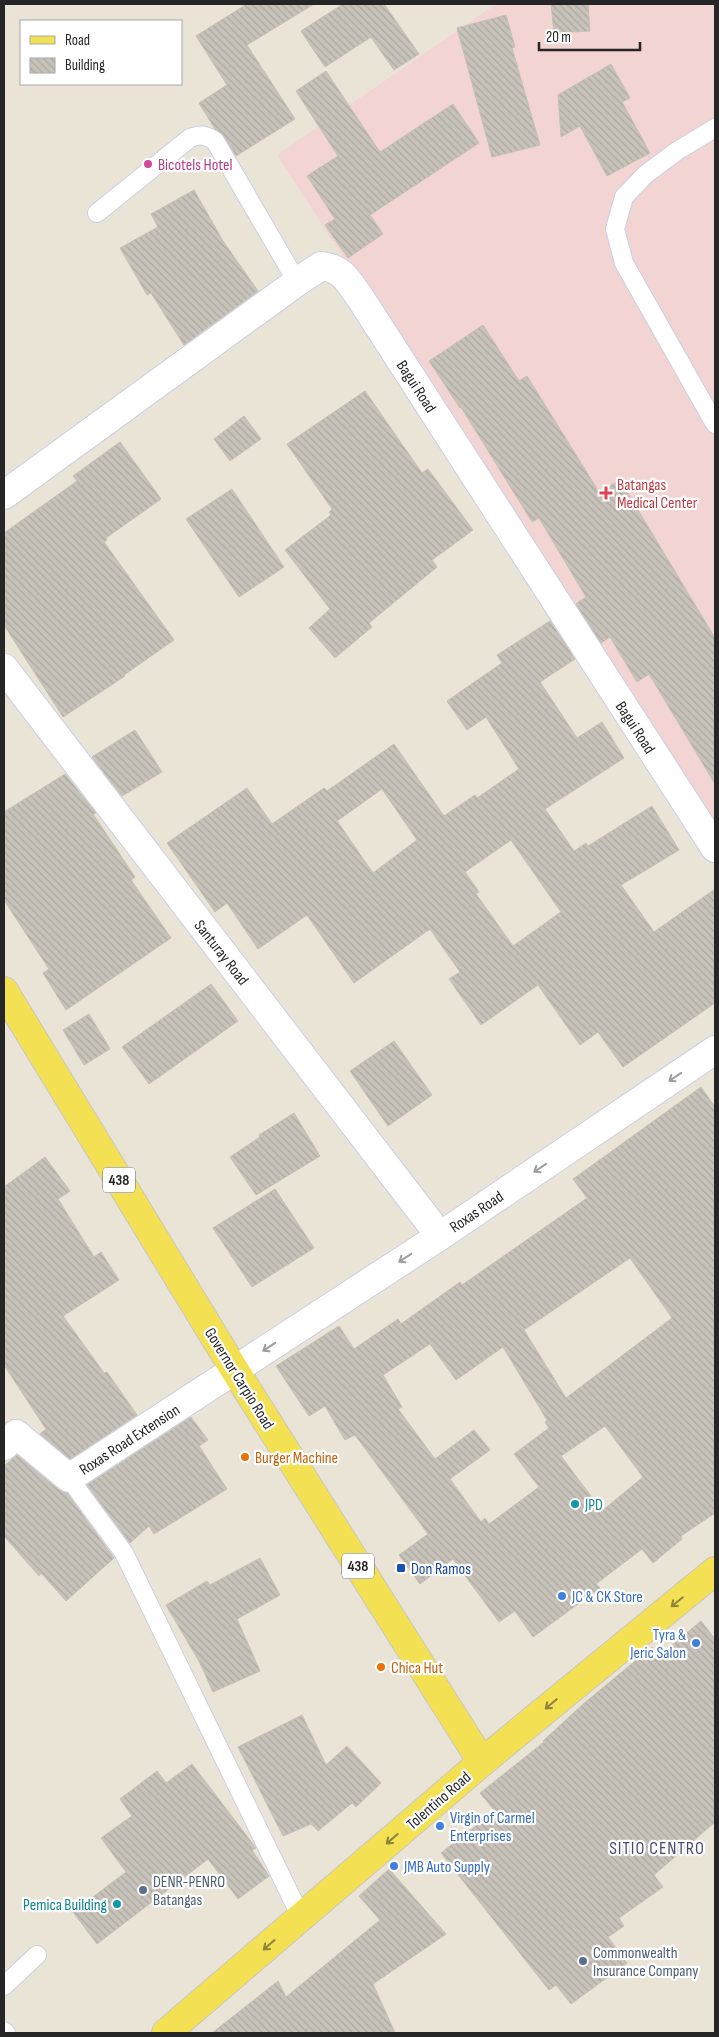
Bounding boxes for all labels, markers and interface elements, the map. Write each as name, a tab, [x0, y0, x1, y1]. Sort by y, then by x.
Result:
legend	[20, 20, 182, 85]
scale bar	[539, 20, 640, 52]
text: 20 m	[546, 28, 571, 47]
text: Road	[65, 31, 90, 50]
text: Building	[65, 56, 105, 75]
place label: Bicotels Hotel	[158, 156, 232, 175]
marker: Bicotels Hotel	[142, 158, 154, 170]
street label: Bagui Road	[392, 357, 440, 417]
place label: Batangas Medical Center	[617, 476, 698, 513]
marker: Batangas Medical Center	[599, 486, 613, 500]
street label: Bagui Road	[611, 698, 659, 758]
street label: Santuray Road	[190, 917, 252, 989]
one-way arrow	[668, 1072, 682, 1082]
one-way arrow	[533, 1163, 547, 1173]
road number: 438	[103, 1168, 135, 1192]
street label: Roxas Road	[446, 1187, 507, 1237]
one-way arrow	[398, 1253, 412, 1263]
street label: Governor Carpio Road	[200, 1325, 277, 1433]
one-way arrow	[262, 1342, 276, 1352]
street label: Roxas Road Extension	[76, 1401, 184, 1480]
place label: Burger Machine	[255, 1449, 338, 1468]
marker: Burger Machine	[239, 1451, 251, 1463]
place label: JPD	[584, 1496, 603, 1515]
marker: JPD	[569, 1498, 581, 1510]
road number: 438	[342, 1554, 374, 1578]
place label: Don Ramos	[411, 1560, 471, 1579]
marker: Don Ramos	[395, 1562, 407, 1574]
place label: JC & CK Store	[571, 1588, 643, 1607]
marker: JC & CK Store	[556, 1590, 568, 1602]
one-way arrow	[671, 1596, 684, 1607]
place label: Tyra & Jeric Salon	[629, 1626, 686, 1663]
marker: Tyra & Jeric Salon	[690, 1637, 702, 1649]
place label: Chica Hut	[391, 1659, 443, 1678]
marker: Chica Hut	[375, 1661, 387, 1673]
one-way arrow	[545, 1699, 558, 1710]
street label: Tolentino Road	[403, 1768, 475, 1834]
place label: Virgin of Carmel Enterprises	[450, 1809, 535, 1846]
marker: Virgin of Carmel Enterprises	[434, 1820, 446, 1832]
one-way arrow	[386, 1833, 399, 1844]
district label: SITIO CENTRO	[609, 1838, 705, 1859]
place label: JMB Auto Supply	[403, 1858, 490, 1877]
marker: JMB Auto Supply	[388, 1860, 400, 1872]
place label: DENR-PENRO Batangas	[153, 1873, 225, 1910]
marker: DENR-PENRO Batangas	[137, 1884, 149, 1896]
place label: Pemica Building	[23, 1896, 107, 1915]
marker: Pemica Building	[111, 1898, 123, 1910]
one-way arrow	[262, 1939, 275, 1951]
place label: Commonwealth Insurance Company	[593, 1944, 698, 1981]
marker: Commonwealth Insurance Company	[577, 1955, 589, 1967]

